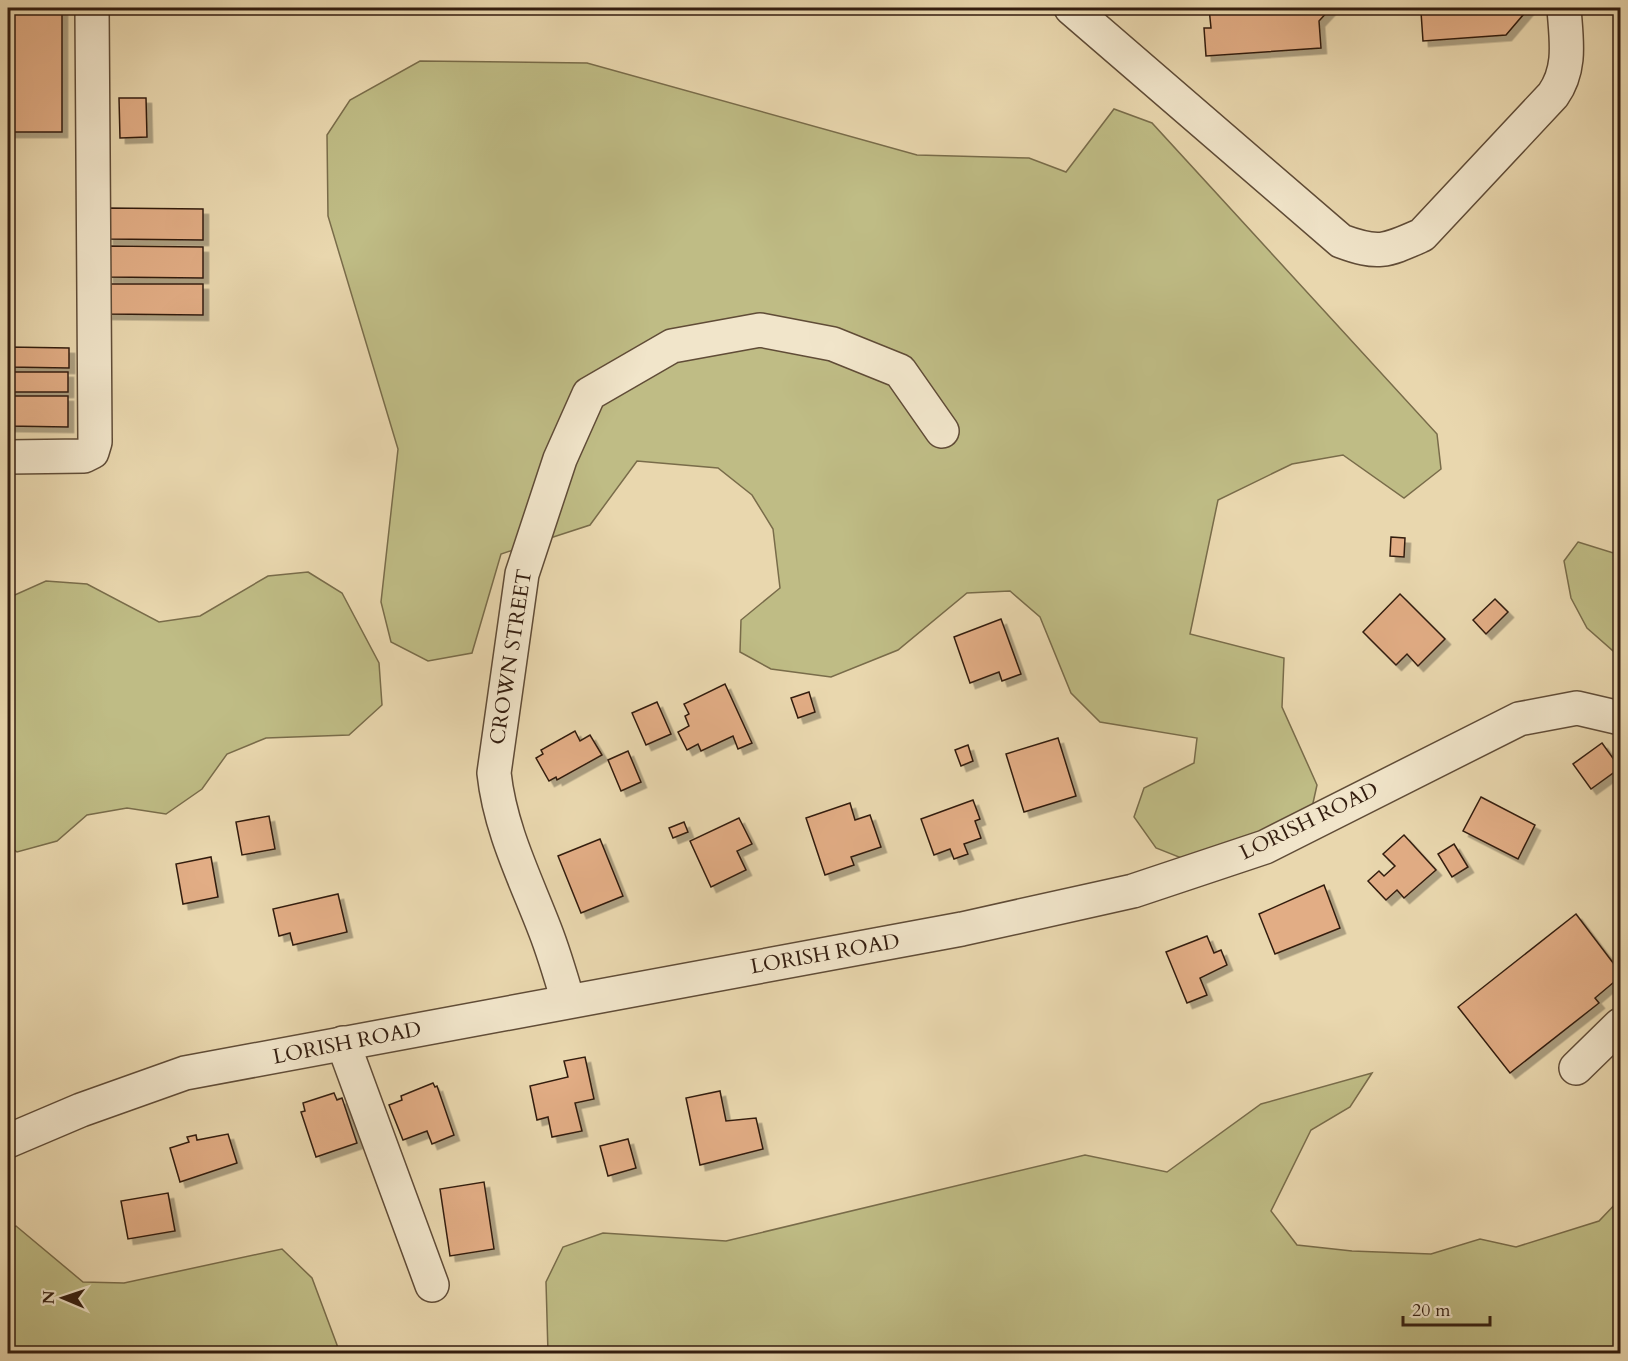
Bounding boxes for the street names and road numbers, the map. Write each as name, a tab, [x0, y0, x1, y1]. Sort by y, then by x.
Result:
street label: CROWN STREET	[483, 567, 539, 747]
street label: LORISH ROAD	[1235, 775, 1383, 867]
street label: LORISH ROAD	[748, 927, 902, 981]
street label: LORISH ROAD	[270, 1014, 424, 1072]

